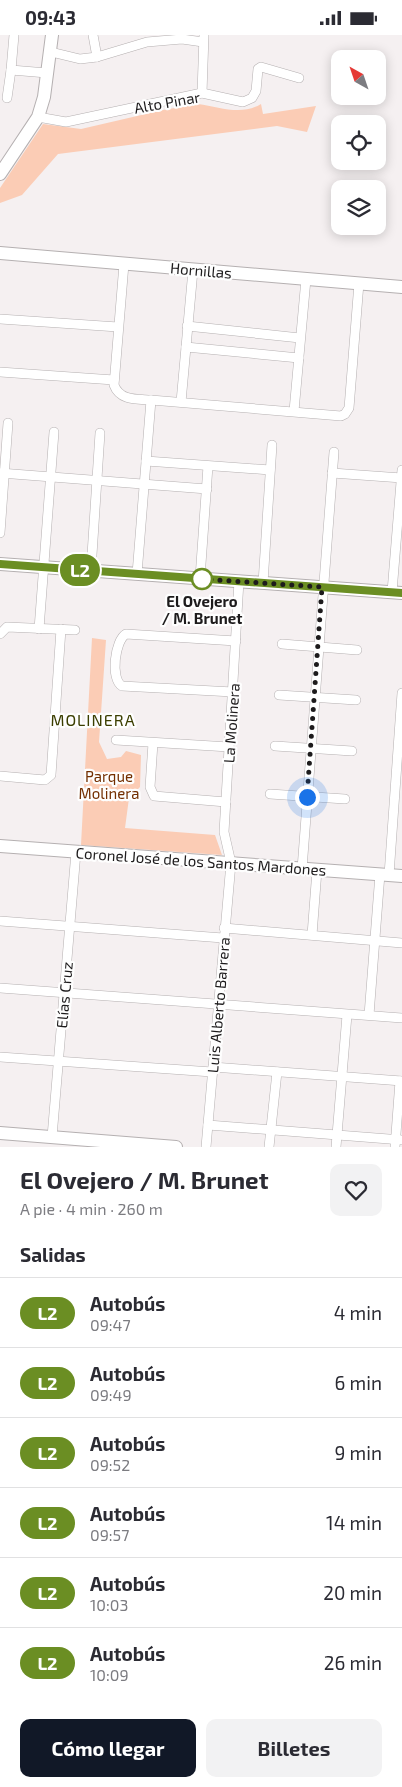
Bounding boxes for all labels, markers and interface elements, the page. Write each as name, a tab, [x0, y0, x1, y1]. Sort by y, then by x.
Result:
text: 09:43	[25, 6, 76, 29]
north arrow	[331, 50, 386, 105]
map controls	[331, 50, 386, 235]
street label: Alto Pinar	[133, 87, 201, 117]
button: locate	[331, 115, 386, 170]
button: layers	[331, 180, 386, 235]
street label: Hornillas	[169, 258, 233, 282]
line badge: L2	[58, 554, 102, 586]
text: L2	[70, 559, 90, 581]
marker: El Ovejero / M. Brunet	[191, 568, 213, 590]
place label: El Ovejero / M. Brunet	[162, 592, 242, 627]
street label: La Molinera	[219, 682, 243, 764]
district label: MOLINERA	[50, 710, 136, 729]
park label: Parque Molinera	[79, 767, 139, 802]
your location	[295, 785, 320, 810]
street label: Coronel José de los Santos Mardones	[75, 843, 327, 879]
street label: Luis Alberto Barrera	[203, 936, 233, 1074]
street label: Elías Cruz	[52, 961, 76, 1029]
button: heart	[330, 1164, 382, 1216]
text: El Ovejero / M. Brunet	[20, 1165, 268, 1194]
text: A pie · 4 min · 260 m	[20, 1199, 163, 1218]
text: Salidas	[20, 1243, 86, 1266]
text: Autobús	[90, 1292, 165, 1315]
text: 4 min	[334, 1301, 382, 1324]
text: L2	[37, 1302, 58, 1324]
text: 09:47	[90, 1315, 131, 1334]
text: Autobús	[90, 1362, 165, 1385]
text: 6 min	[334, 1371, 382, 1394]
text: L2	[37, 1372, 58, 1394]
text: 09:49	[90, 1385, 132, 1404]
text: Autobús	[90, 1432, 165, 1455]
text: 9 min	[334, 1441, 382, 1464]
text: L2	[37, 1442, 58, 1464]
text: 09:52	[90, 1455, 130, 1474]
text: Autobús	[90, 1502, 165, 1525]
text: 14 min	[326, 1511, 382, 1534]
text: L2	[37, 1512, 58, 1534]
text: 09:57	[90, 1525, 129, 1544]
text: Autobús	[90, 1572, 165, 1595]
text: 20 min	[323, 1581, 382, 1604]
text: L2	[37, 1582, 58, 1604]
text: 10:03	[90, 1595, 128, 1614]
text: Autobús	[90, 1642, 165, 1665]
text: 26 min	[324, 1651, 382, 1674]
text: L2	[37, 1652, 58, 1674]
text: 10:09	[90, 1665, 129, 1684]
button: Cómo llegar	[20, 1719, 196, 1777]
button: Billetes	[206, 1719, 382, 1777]

